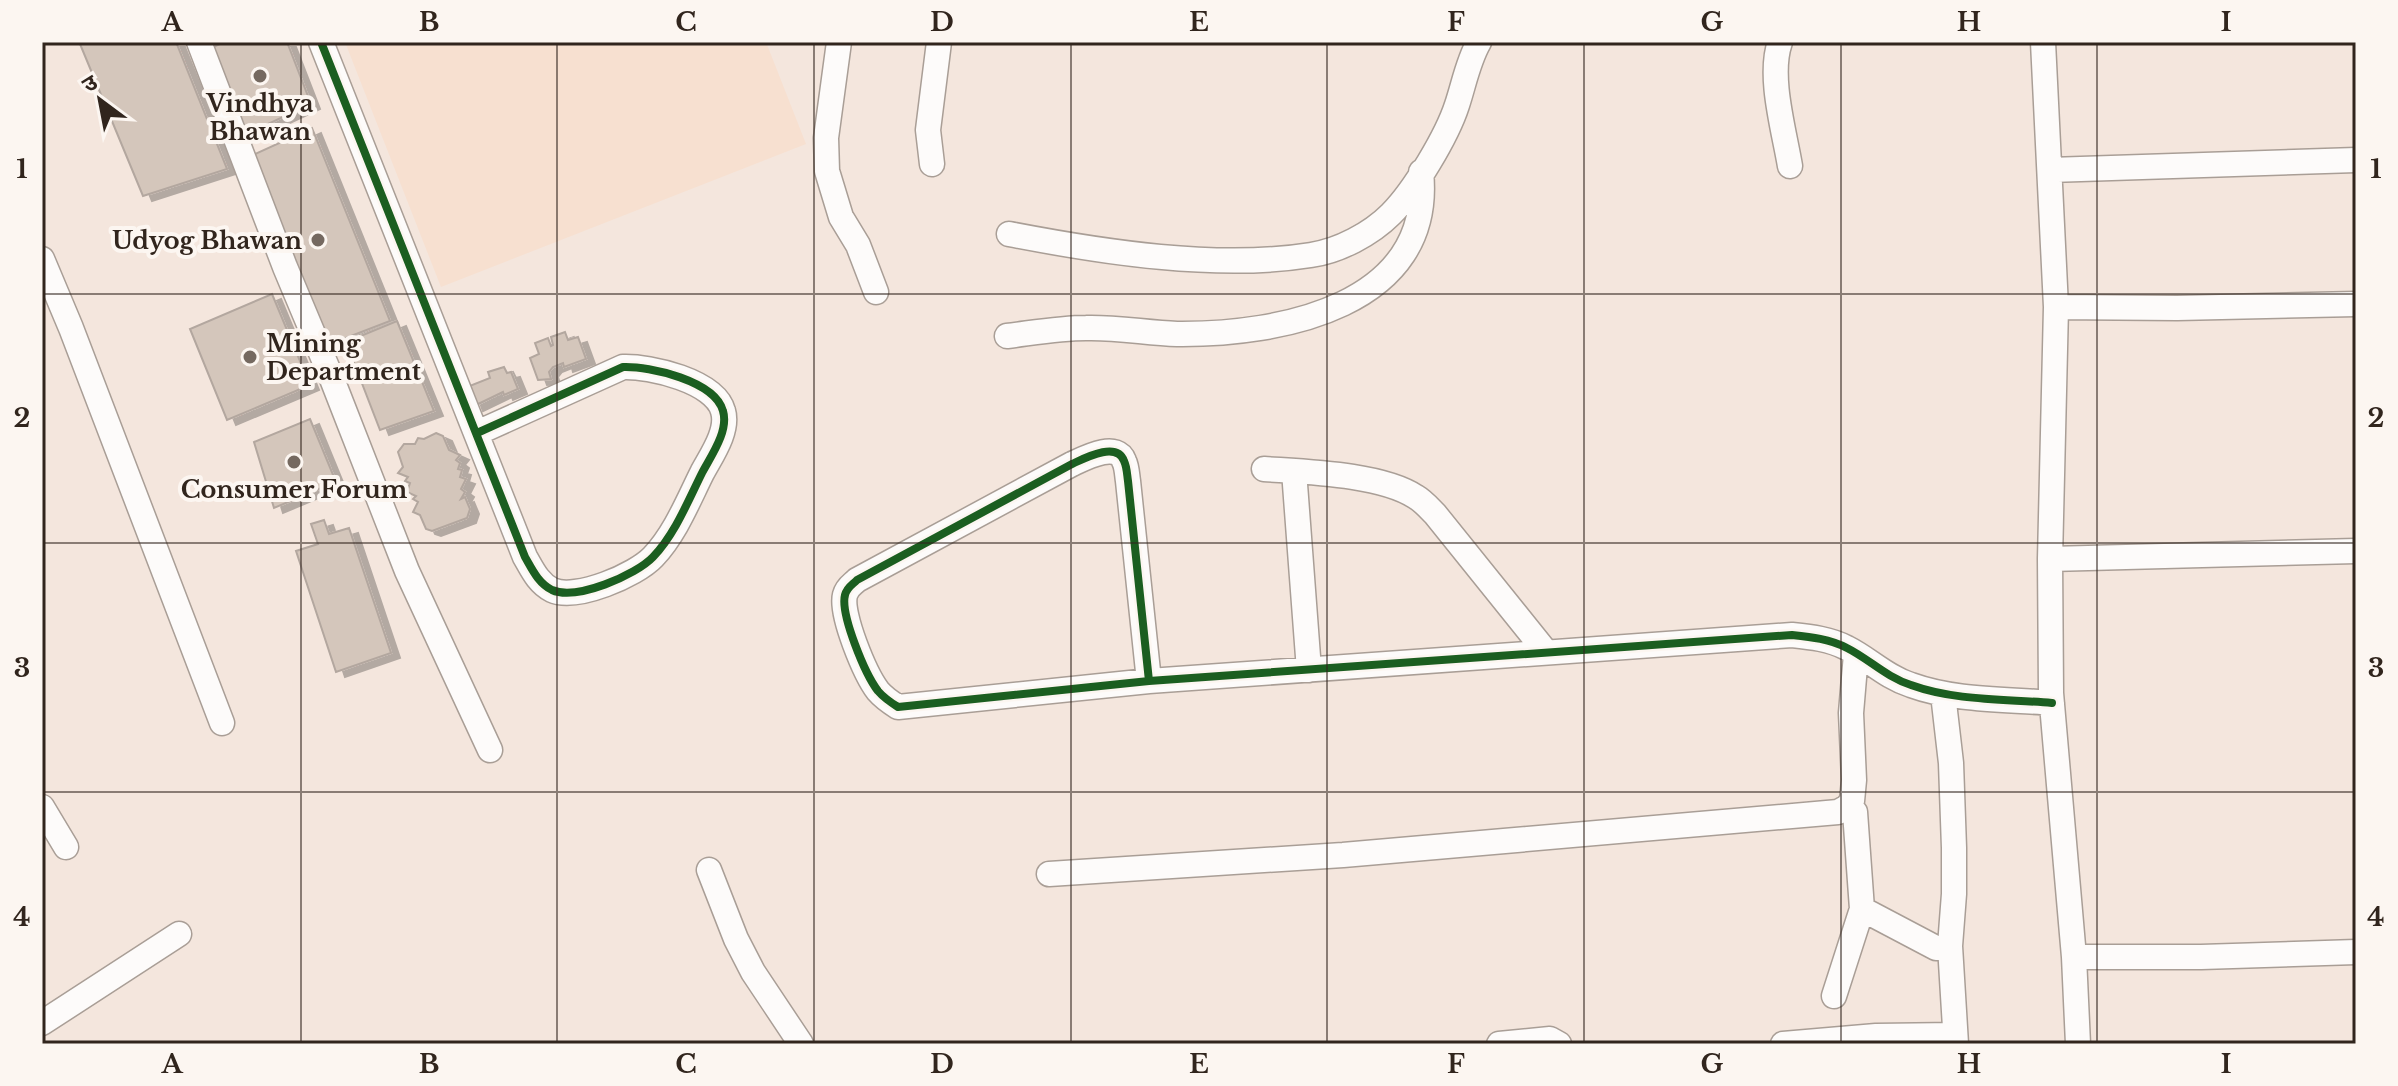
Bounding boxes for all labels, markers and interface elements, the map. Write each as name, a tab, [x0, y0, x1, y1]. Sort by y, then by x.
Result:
text: A	[160, 6, 183, 38]
text: B	[419, 6, 439, 38]
text: C	[675, 6, 697, 38]
text: D	[930, 6, 954, 38]
text: E	[1189, 6, 1209, 38]
text: F	[1447, 6, 1465, 38]
text: G	[1701, 6, 1724, 38]
text: H	[1957, 6, 1981, 38]
text: I	[2220, 6, 2232, 38]
north arrow	[60, 60, 140, 140]
marker: Vindhya Bhawan	[251, 67, 269, 85]
text: उ	[77, 68, 103, 98]
place label: Vindhya Bhawan	[205, 89, 314, 146]
text: 1	[16, 153, 28, 185]
text: 1	[2370, 153, 2382, 185]
place label: Udyog Bhawan	[112, 226, 303, 255]
marker: Udyog Bhawan	[309, 231, 327, 249]
place label: Mining Department	[266, 329, 422, 386]
marker: Mining Department	[241, 348, 259, 366]
text: 2	[14, 402, 30, 434]
text: 2	[2368, 402, 2384, 434]
marker: Consumer Forum	[285, 453, 303, 471]
place label: Consumer Forum	[181, 475, 408, 504]
text: 3	[14, 652, 30, 684]
text: 3	[2368, 652, 2384, 684]
text: 4	[13, 901, 31, 933]
text: 4	[2367, 901, 2385, 933]
text: A	[160, 1048, 183, 1080]
text: B	[419, 1048, 439, 1080]
text: C	[675, 1048, 697, 1080]
text: D	[930, 1048, 954, 1080]
text: E	[1189, 1048, 1209, 1080]
text: F	[1447, 1048, 1465, 1080]
text: G	[1701, 1048, 1724, 1080]
text: H	[1957, 1048, 1981, 1080]
text: I	[2220, 1048, 2232, 1080]

